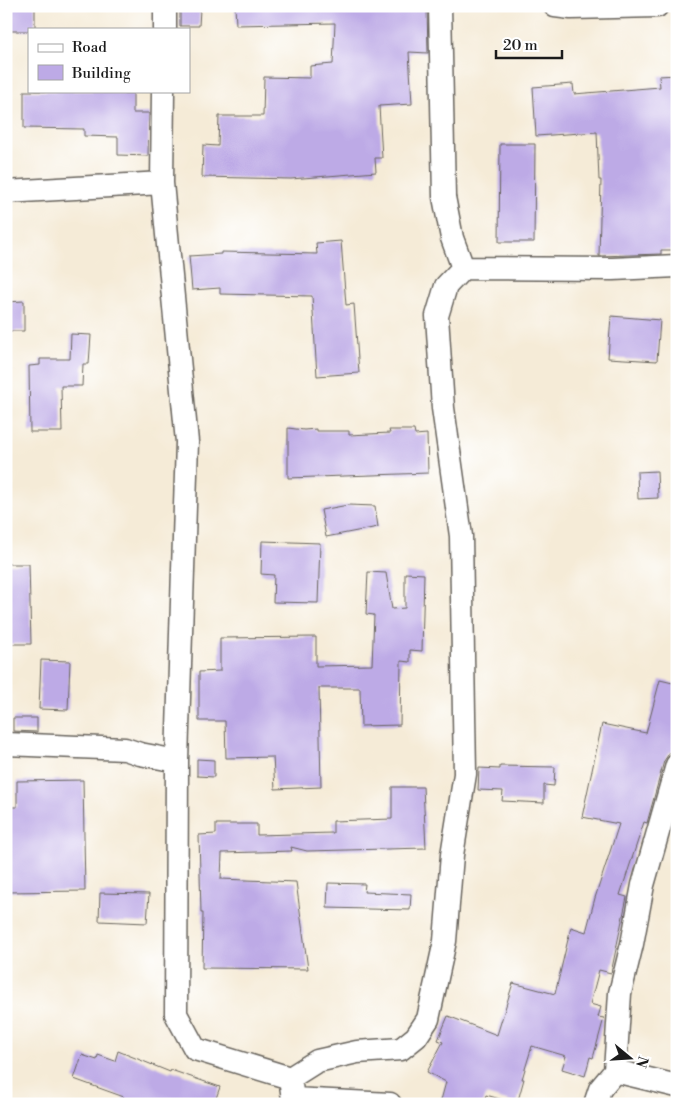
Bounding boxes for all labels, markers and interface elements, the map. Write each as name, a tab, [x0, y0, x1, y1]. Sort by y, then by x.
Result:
legend	[28, 28, 190, 92]
scale bar	[496, 28, 562, 60]
text: 20 m	[503, 36, 538, 55]
text: Road	[72, 38, 107, 57]
text: Building	[71, 64, 131, 83]
north arrow	[606, 1032, 656, 1082]
text: N	[631, 1054, 652, 1070]

